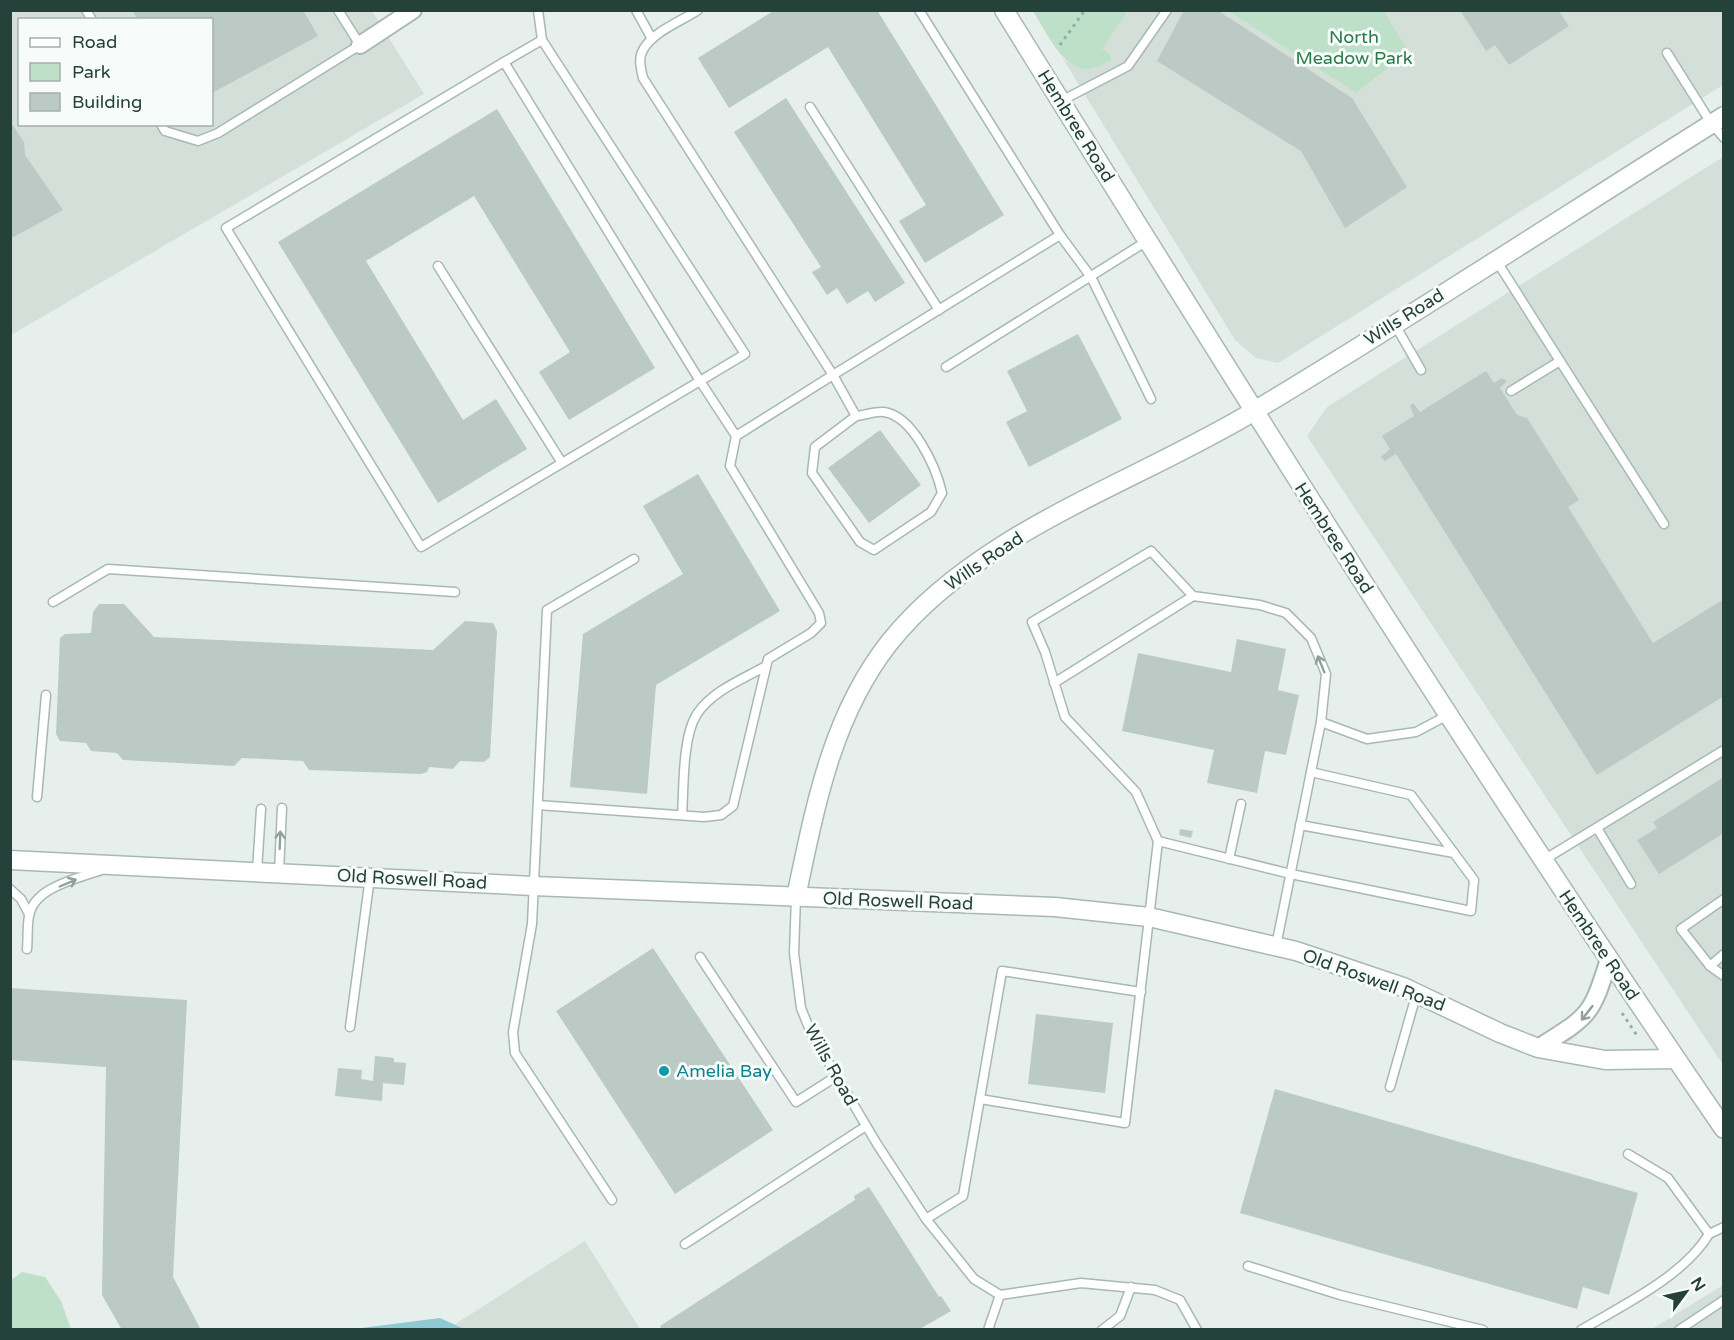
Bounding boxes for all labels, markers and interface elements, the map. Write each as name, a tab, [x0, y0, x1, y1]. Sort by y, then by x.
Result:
legend	[18, 18, 213, 126]
park label: North Meadow Park	[1296, 26, 1413, 69]
text: Road	[72, 31, 117, 53]
text: Park	[72, 61, 111, 83]
street label: Hembree Road	[1033, 66, 1119, 186]
text: Building	[72, 91, 142, 113]
street label: Wills Road	[1360, 284, 1448, 350]
street label: Hembree Road	[1290, 478, 1378, 598]
street label: Wills Road	[941, 527, 1027, 595]
one-way arrow	[1315, 655, 1326, 674]
one-way arrow	[275, 831, 286, 851]
street label: Old Roswell Road	[336, 864, 488, 894]
one-way arrow	[58, 877, 76, 888]
street label: Hembree Road	[1554, 886, 1644, 1004]
street label: Old Roswell Road	[822, 887, 974, 915]
street label: Old Roswell Road	[1300, 944, 1448, 1016]
one-way arrow	[1581, 1004, 1593, 1020]
street label: Wills Road	[800, 1020, 862, 1110]
place label: Amelia Bay	[676, 1060, 772, 1082]
marker: Amelia Bay	[657, 1064, 671, 1078]
north arrow	[1656, 1262, 1716, 1322]
text: N	[1686, 1274, 1710, 1295]

